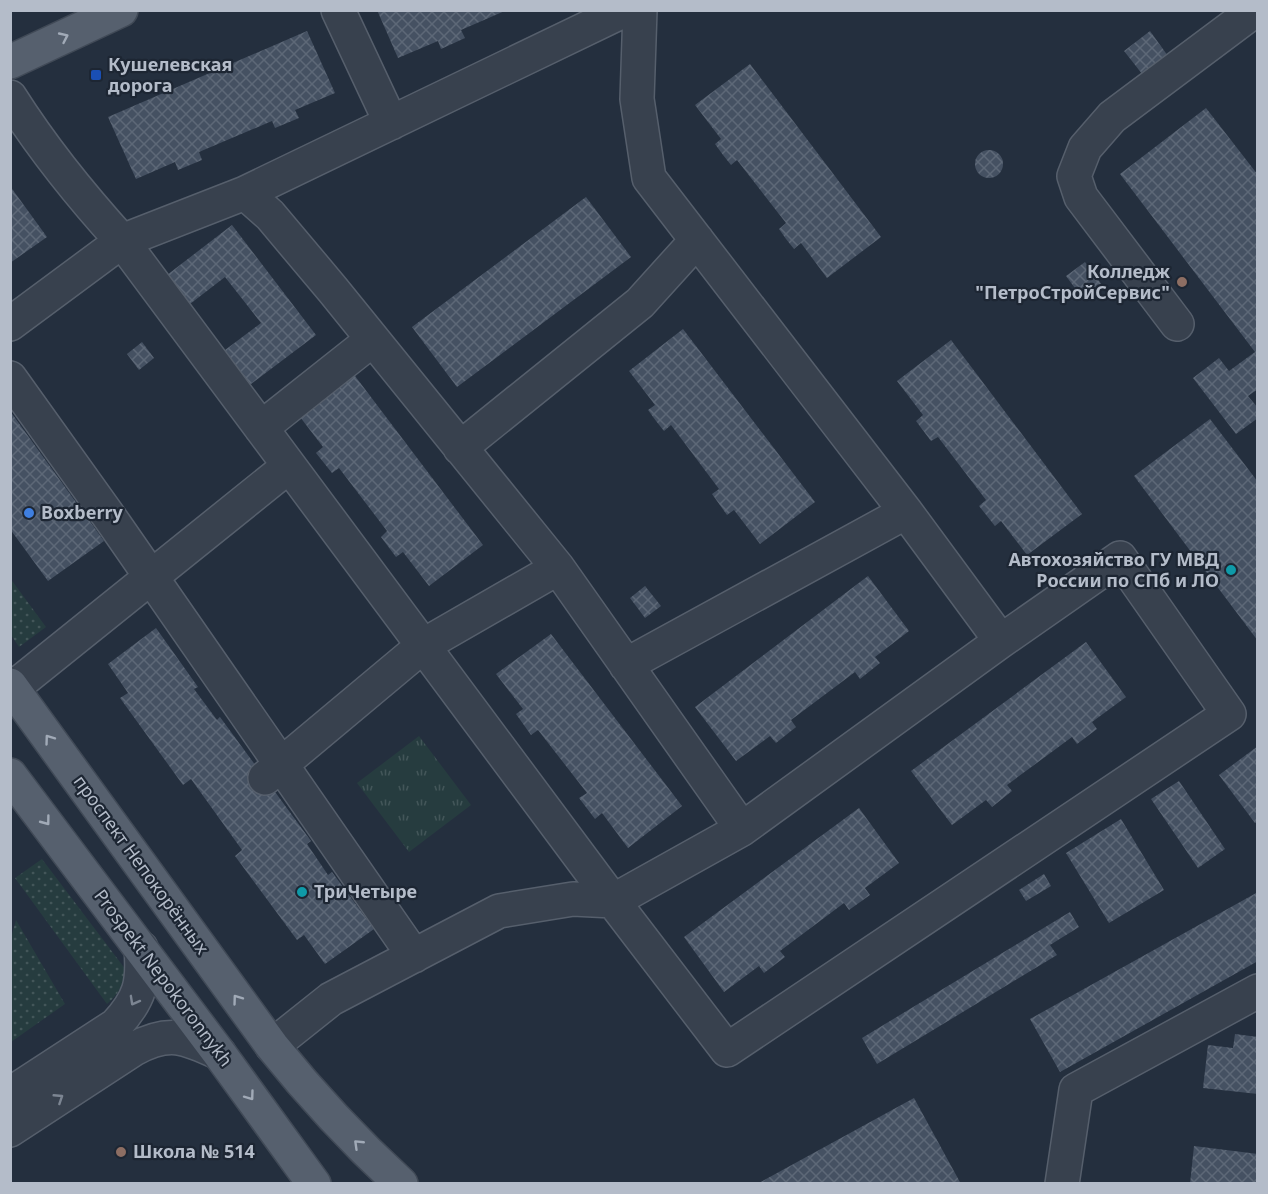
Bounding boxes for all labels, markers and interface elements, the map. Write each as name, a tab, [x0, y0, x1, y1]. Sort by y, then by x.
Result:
one-way arrow	[57, 33, 68, 45]
place label: Кушелевская дорога	[108, 52, 232, 97]
marker: Кушелевская дорога	[89, 68, 103, 82]
place label: Колледж "ПетроСтройСервис"	[975, 259, 1170, 304]
marker: Колледж "ПетроСтройСервис"	[1175, 275, 1189, 289]
place label: Boxberry	[41, 500, 123, 524]
marker: Boxberry	[22, 506, 36, 520]
place label: Автохозяйство ГУ МВД России по СПб и ЛО	[1008, 547, 1219, 592]
marker: Автохозяйство ГУ МВД России по СПб и ЛО	[1224, 563, 1238, 577]
one-way arrow	[45, 734, 56, 745]
street label: проспект Непокорённых	[69, 770, 215, 959]
one-way arrow	[38, 815, 49, 826]
place label: ТриЧетыре	[314, 879, 417, 903]
street label: Prospekt Nepokoronnykh	[89, 884, 238, 1071]
marker: ТриЧетыре	[295, 885, 309, 899]
one-way arrow	[233, 994, 244, 1005]
one-way arrow	[130, 995, 141, 1005]
one-way arrow	[243, 1089, 254, 1100]
one-way arrow	[53, 1094, 64, 1105]
place label: Школа № 514	[133, 1139, 255, 1163]
one-way arrow	[354, 1140, 365, 1151]
marker: Школа № 514	[114, 1145, 128, 1159]

